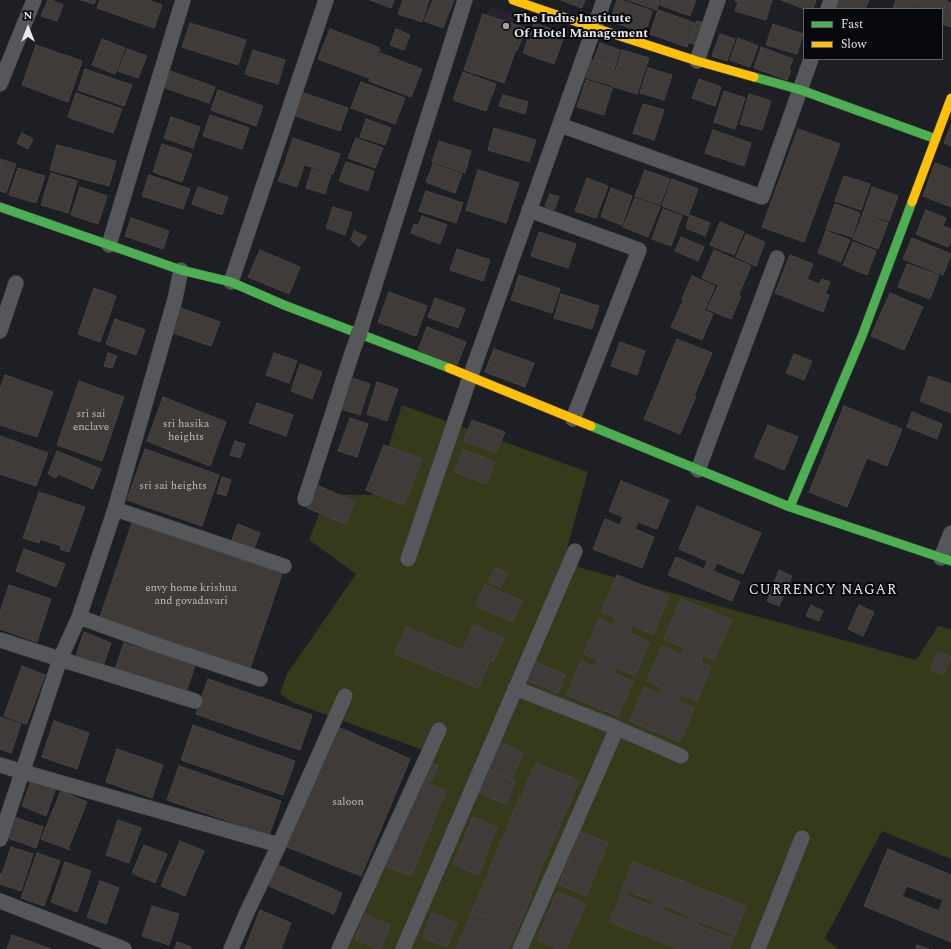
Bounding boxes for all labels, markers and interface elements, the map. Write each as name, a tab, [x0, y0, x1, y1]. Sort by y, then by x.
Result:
text: N	[24, 7, 32, 24]
north arrow	[8, 8, 48, 48]
legend	[803, 8, 943, 60]
place label: The Indus Institute Of Hotel Management	[514, 11, 648, 42]
text: Fast	[841, 15, 863, 34]
marker: The Indus Institute Of Hotel Management	[501, 21, 511, 31]
text: Slow	[841, 35, 866, 54]
house number: sri sai enclave	[73, 408, 109, 434]
house number: sri hasika heights	[163, 418, 209, 444]
house number: sri sai heights	[139, 480, 207, 494]
house number: envy home krishna and govadavari	[145, 582, 237, 608]
district label: CURRENCY NAGAR	[749, 583, 897, 599]
house number: saloon	[332, 796, 364, 810]

